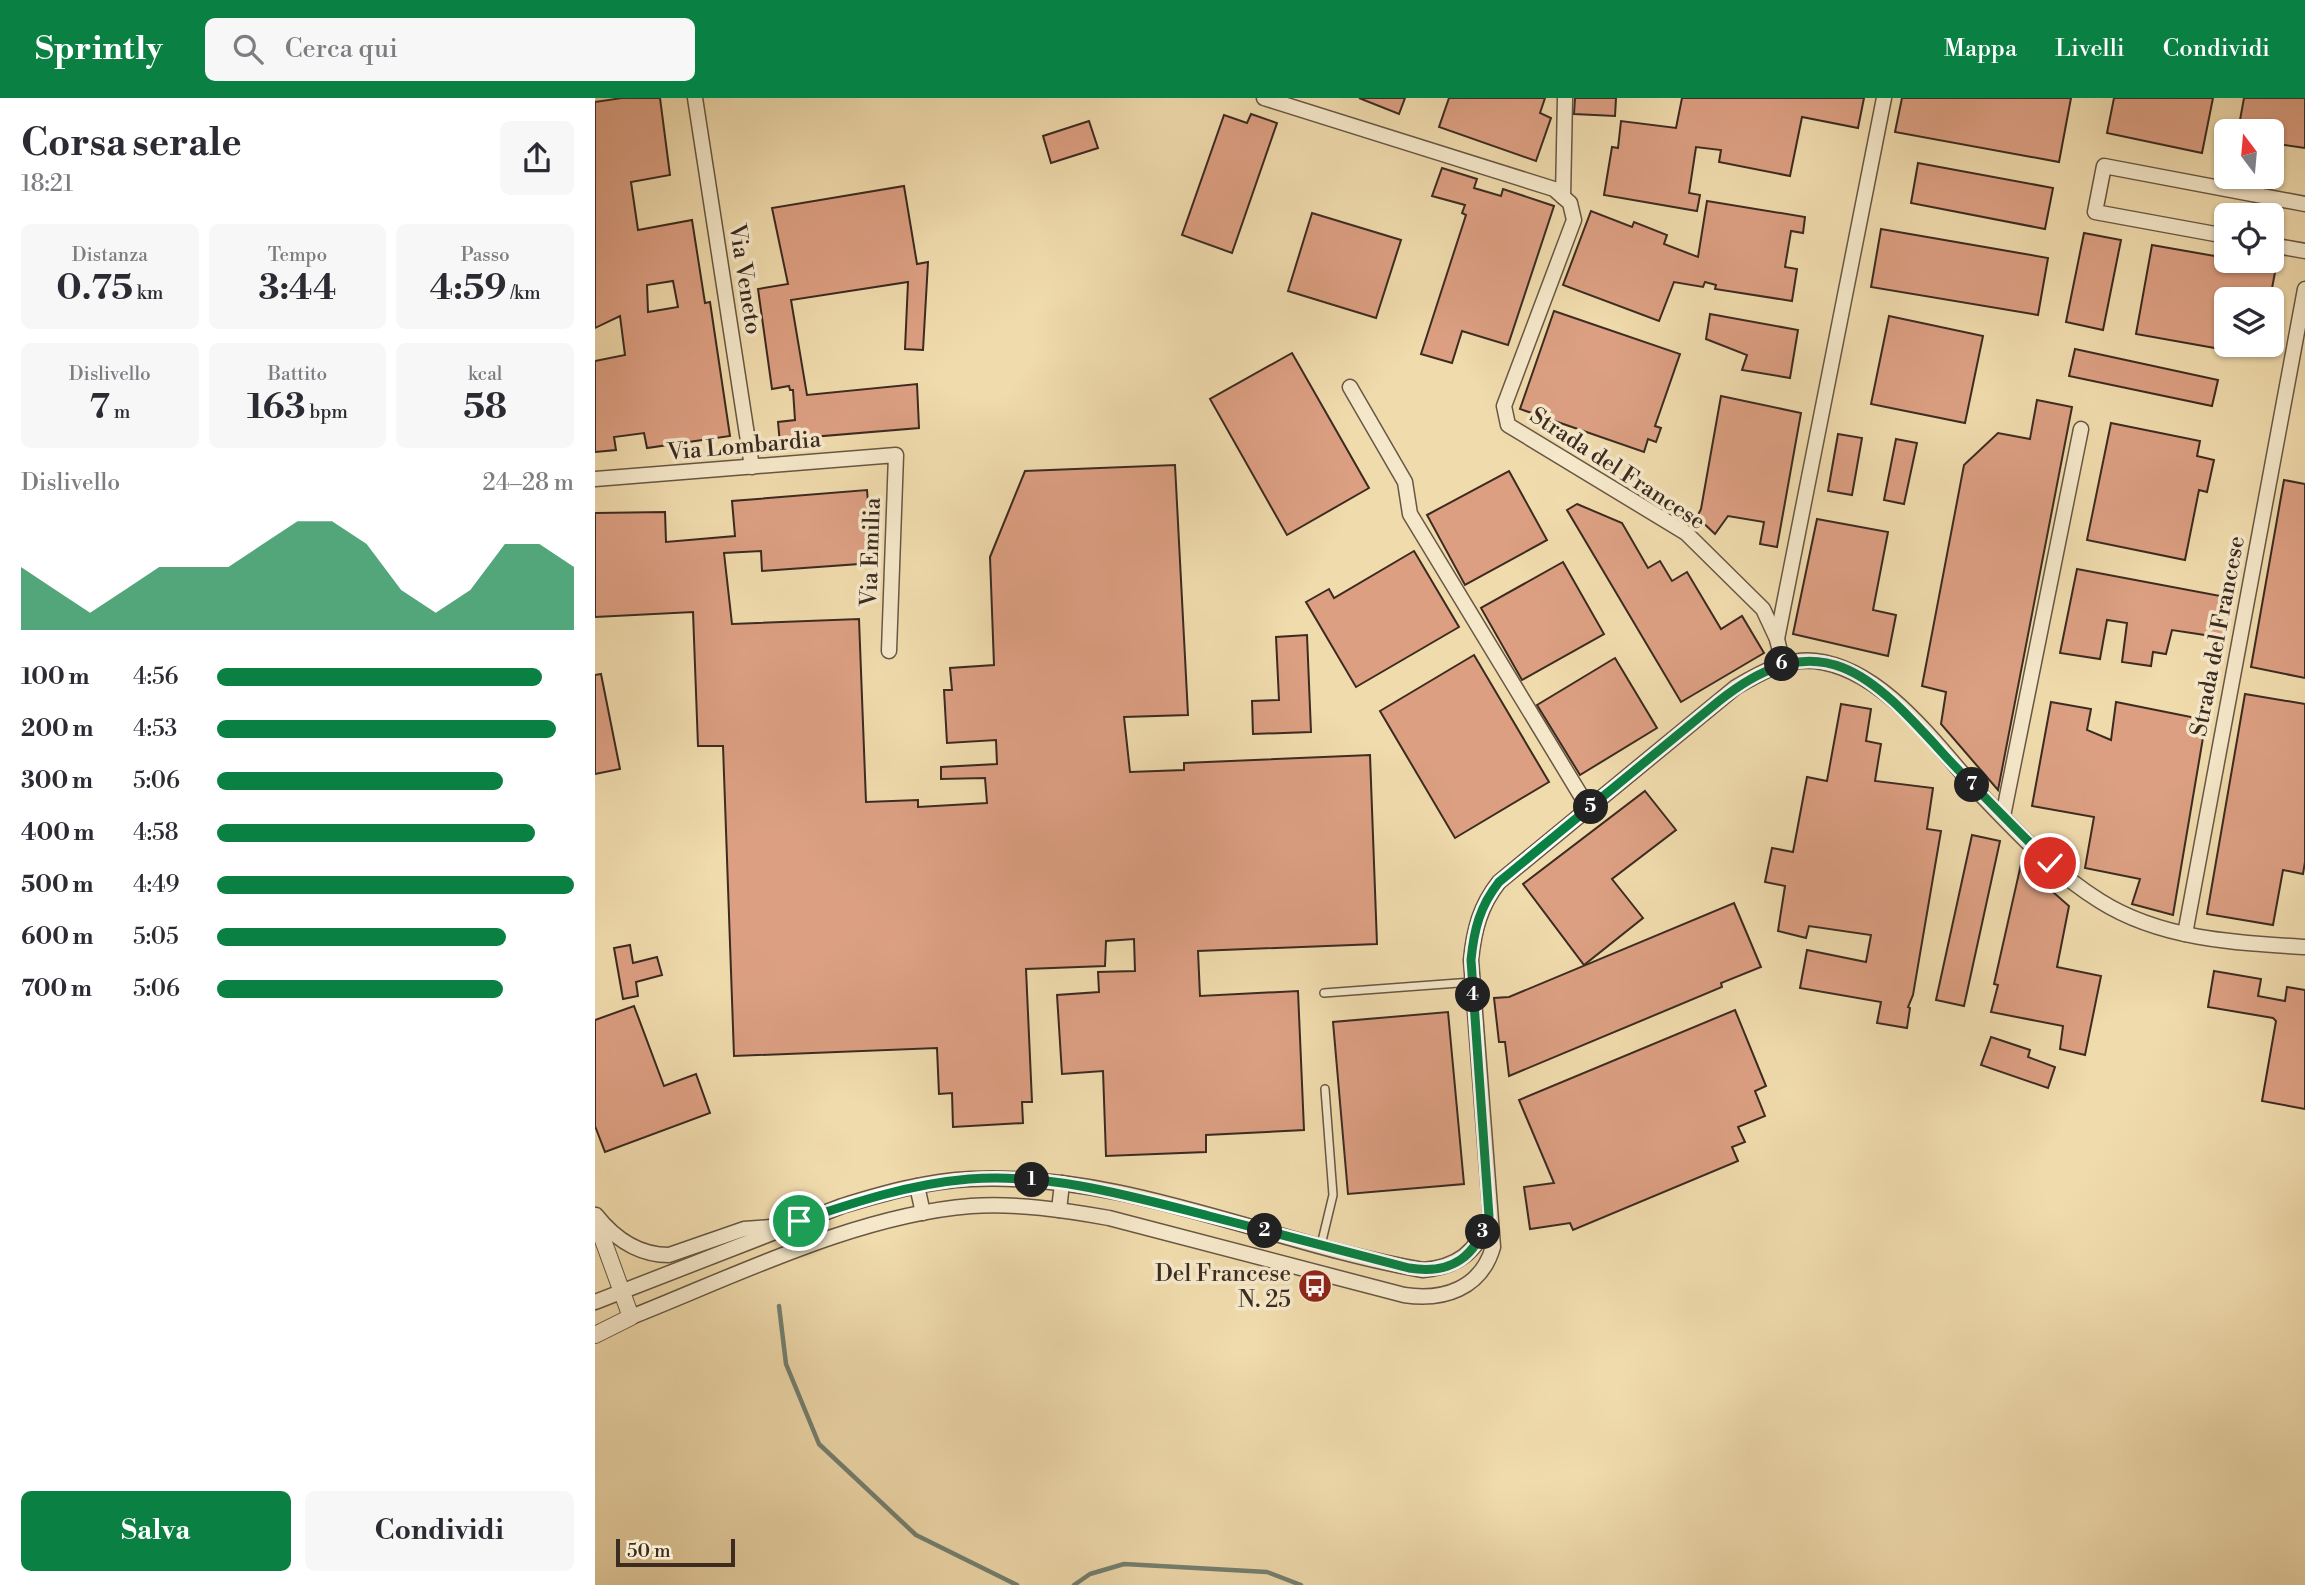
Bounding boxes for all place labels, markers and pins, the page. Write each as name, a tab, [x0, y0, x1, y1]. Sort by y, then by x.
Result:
pin: 6	[1765, 646, 1799, 682]
pin: 7	[1955, 768, 1989, 802]
pin: 5	[1573, 790, 1609, 824]
pin	[2020, 833, 2080, 893]
pin: 4	[1455, 978, 1491, 1012]
pin: 1	[1015, 1162, 1049, 1198]
pin	[769, 1191, 829, 1251]
pin: 2	[1247, 1214, 1283, 1248]
pin: 3	[1465, 1214, 1501, 1250]
place label: Del Francese N. 25	[1155, 1260, 1291, 1314]
bus stop icon: Del Francese N. 25	[1296, 1267, 1334, 1305]

